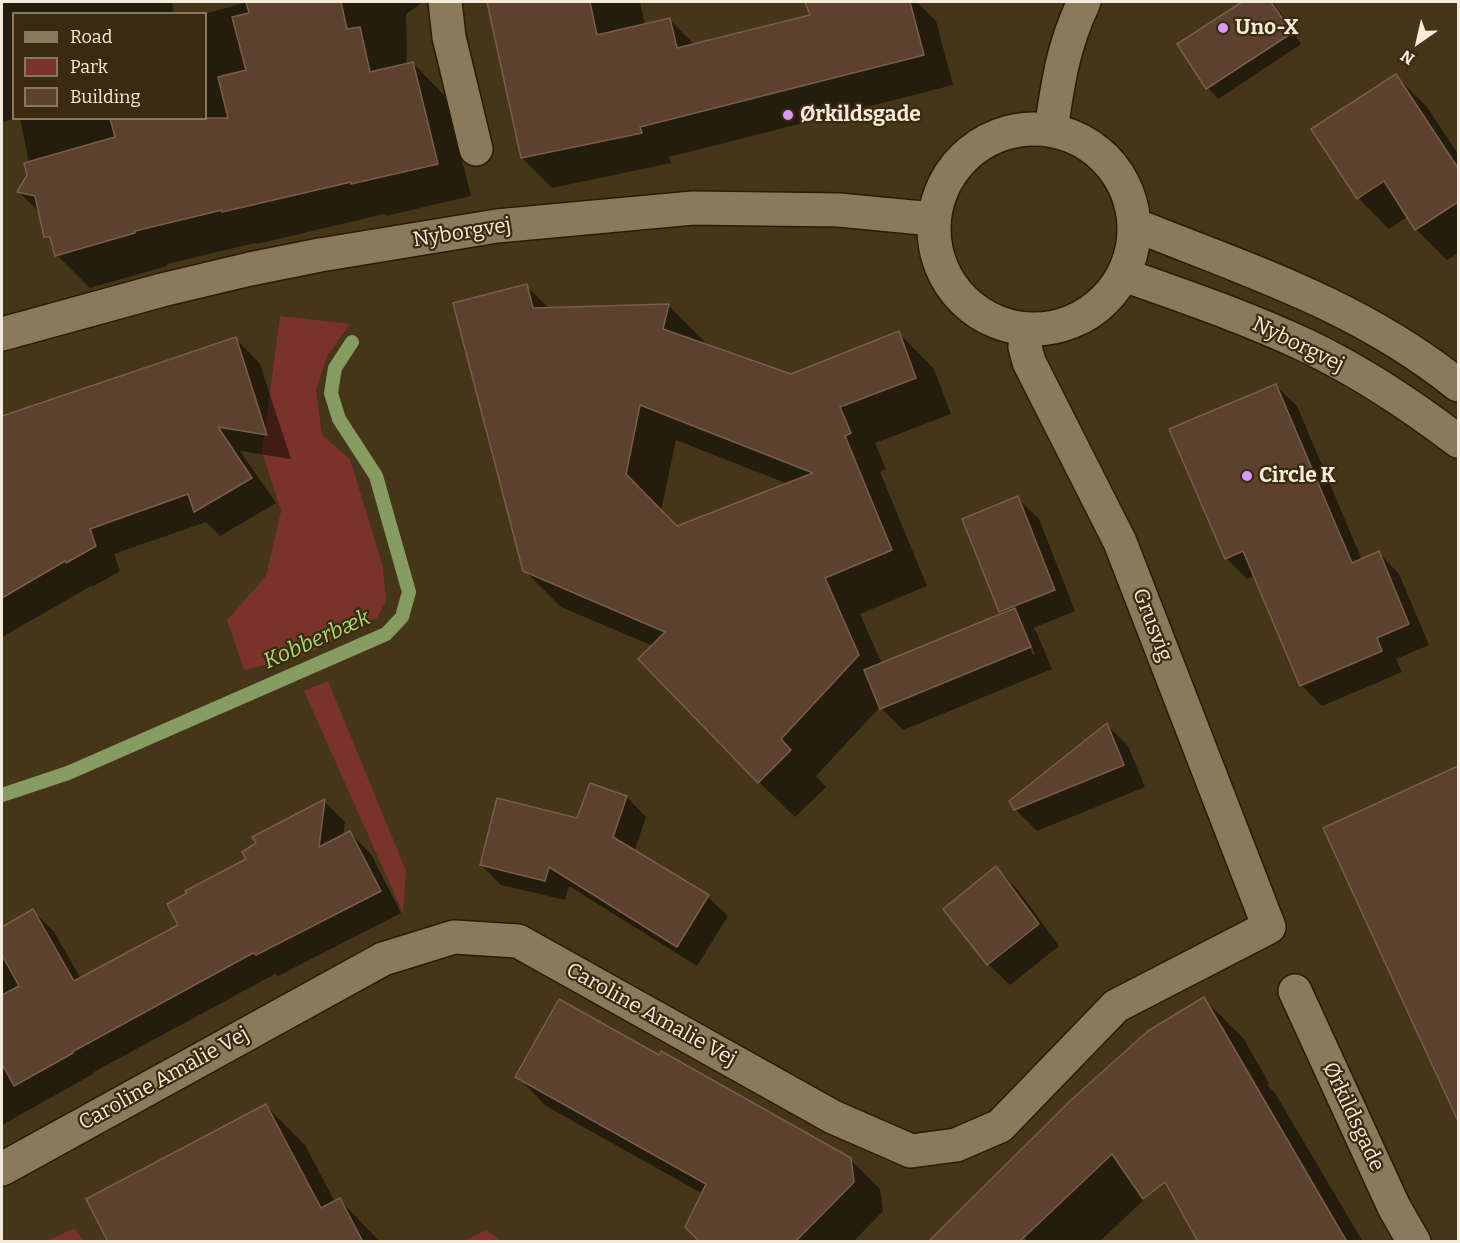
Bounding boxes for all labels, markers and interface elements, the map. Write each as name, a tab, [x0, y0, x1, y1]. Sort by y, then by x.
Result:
legend	[12, 12, 207, 120]
north arrow	[1388, 12, 1448, 72]
place label: Uno-X	[1235, 15, 1299, 41]
marker: Uno-X	[1216, 21, 1230, 35]
text: Road	[70, 26, 112, 48]
text: N	[1397, 46, 1418, 69]
text: Park	[70, 56, 108, 78]
text: Building	[70, 86, 141, 108]
place label: Ørkildsgade	[800, 102, 921, 128]
marker: Ørkildsgade	[781, 108, 795, 122]
street label: Nyborgvej	[411, 213, 513, 253]
street label: Nyborgvej	[1248, 312, 1348, 378]
place label: Circle K	[1259, 463, 1336, 489]
marker: Circle K	[1240, 469, 1254, 483]
street label: Grusvig	[1127, 585, 1177, 665]
water label: Kobberbæk	[260, 605, 374, 675]
street label: Caroline Amalie Vej	[562, 958, 740, 1072]
street label: Caroline Amalie Vej	[75, 1022, 253, 1136]
street label: Ørkildsgade	[1317, 1058, 1389, 1176]

